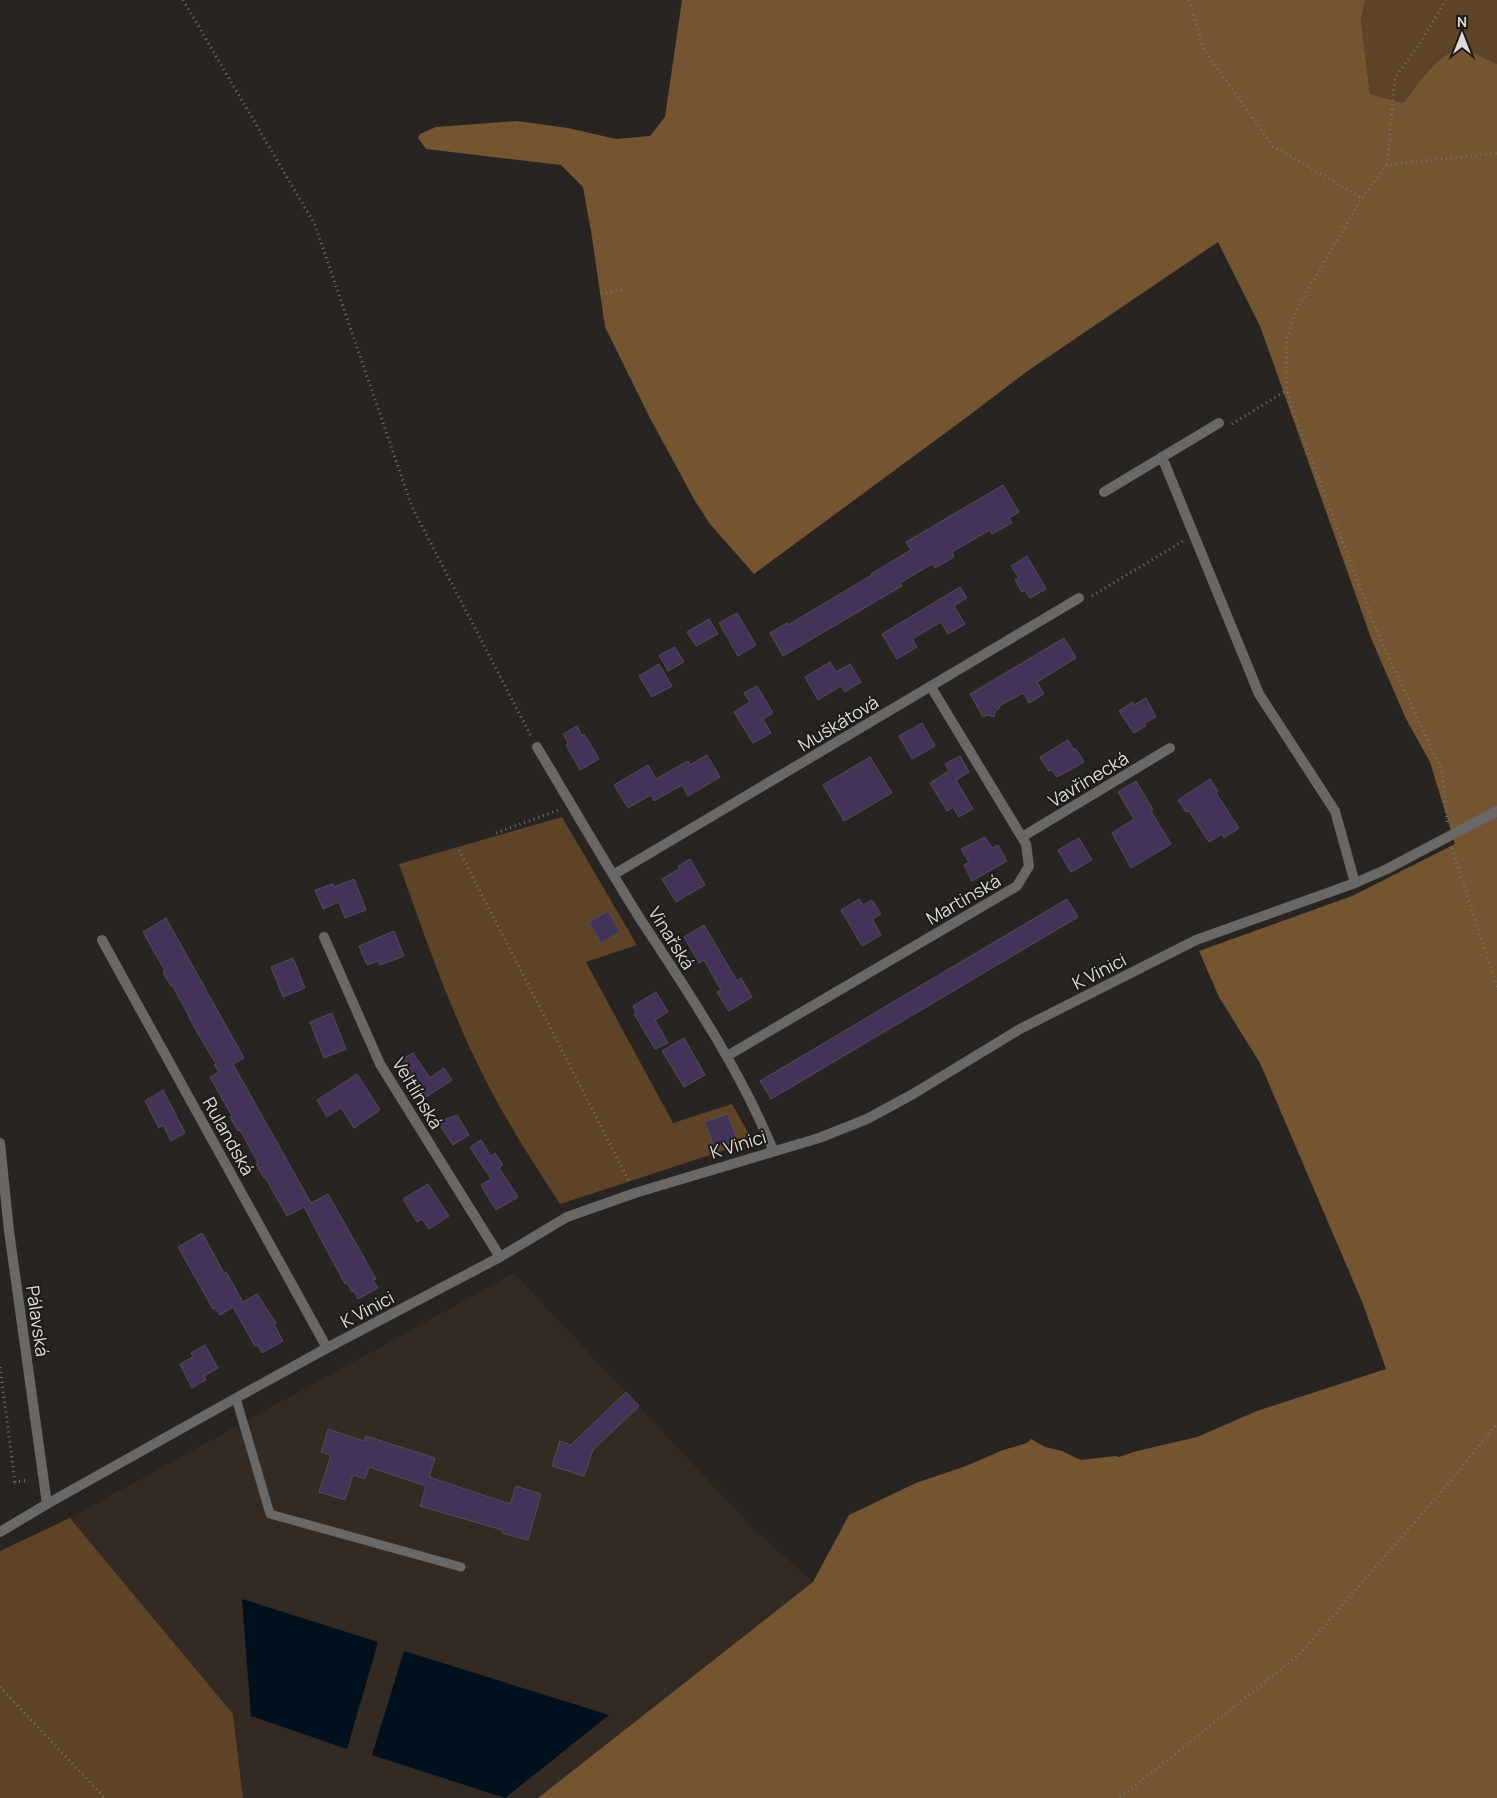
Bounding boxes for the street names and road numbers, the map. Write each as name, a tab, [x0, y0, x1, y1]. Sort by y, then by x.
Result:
street label: Muškátová	[793, 690, 883, 756]
street label: Vavřinecká	[1043, 746, 1133, 812]
street label: Martinská	[921, 868, 1005, 930]
street label: Vinařská	[643, 902, 701, 974]
street label: K Vinici	[1068, 947, 1130, 995]
street label: Veltlínská	[387, 1053, 449, 1133]
street label: Rulandská	[198, 1093, 260, 1179]
street label: K Vinici	[707, 1124, 769, 1164]
street label: Pálavská	[21, 1284, 55, 1358]
street label: K Vinici	[336, 1285, 398, 1333]

